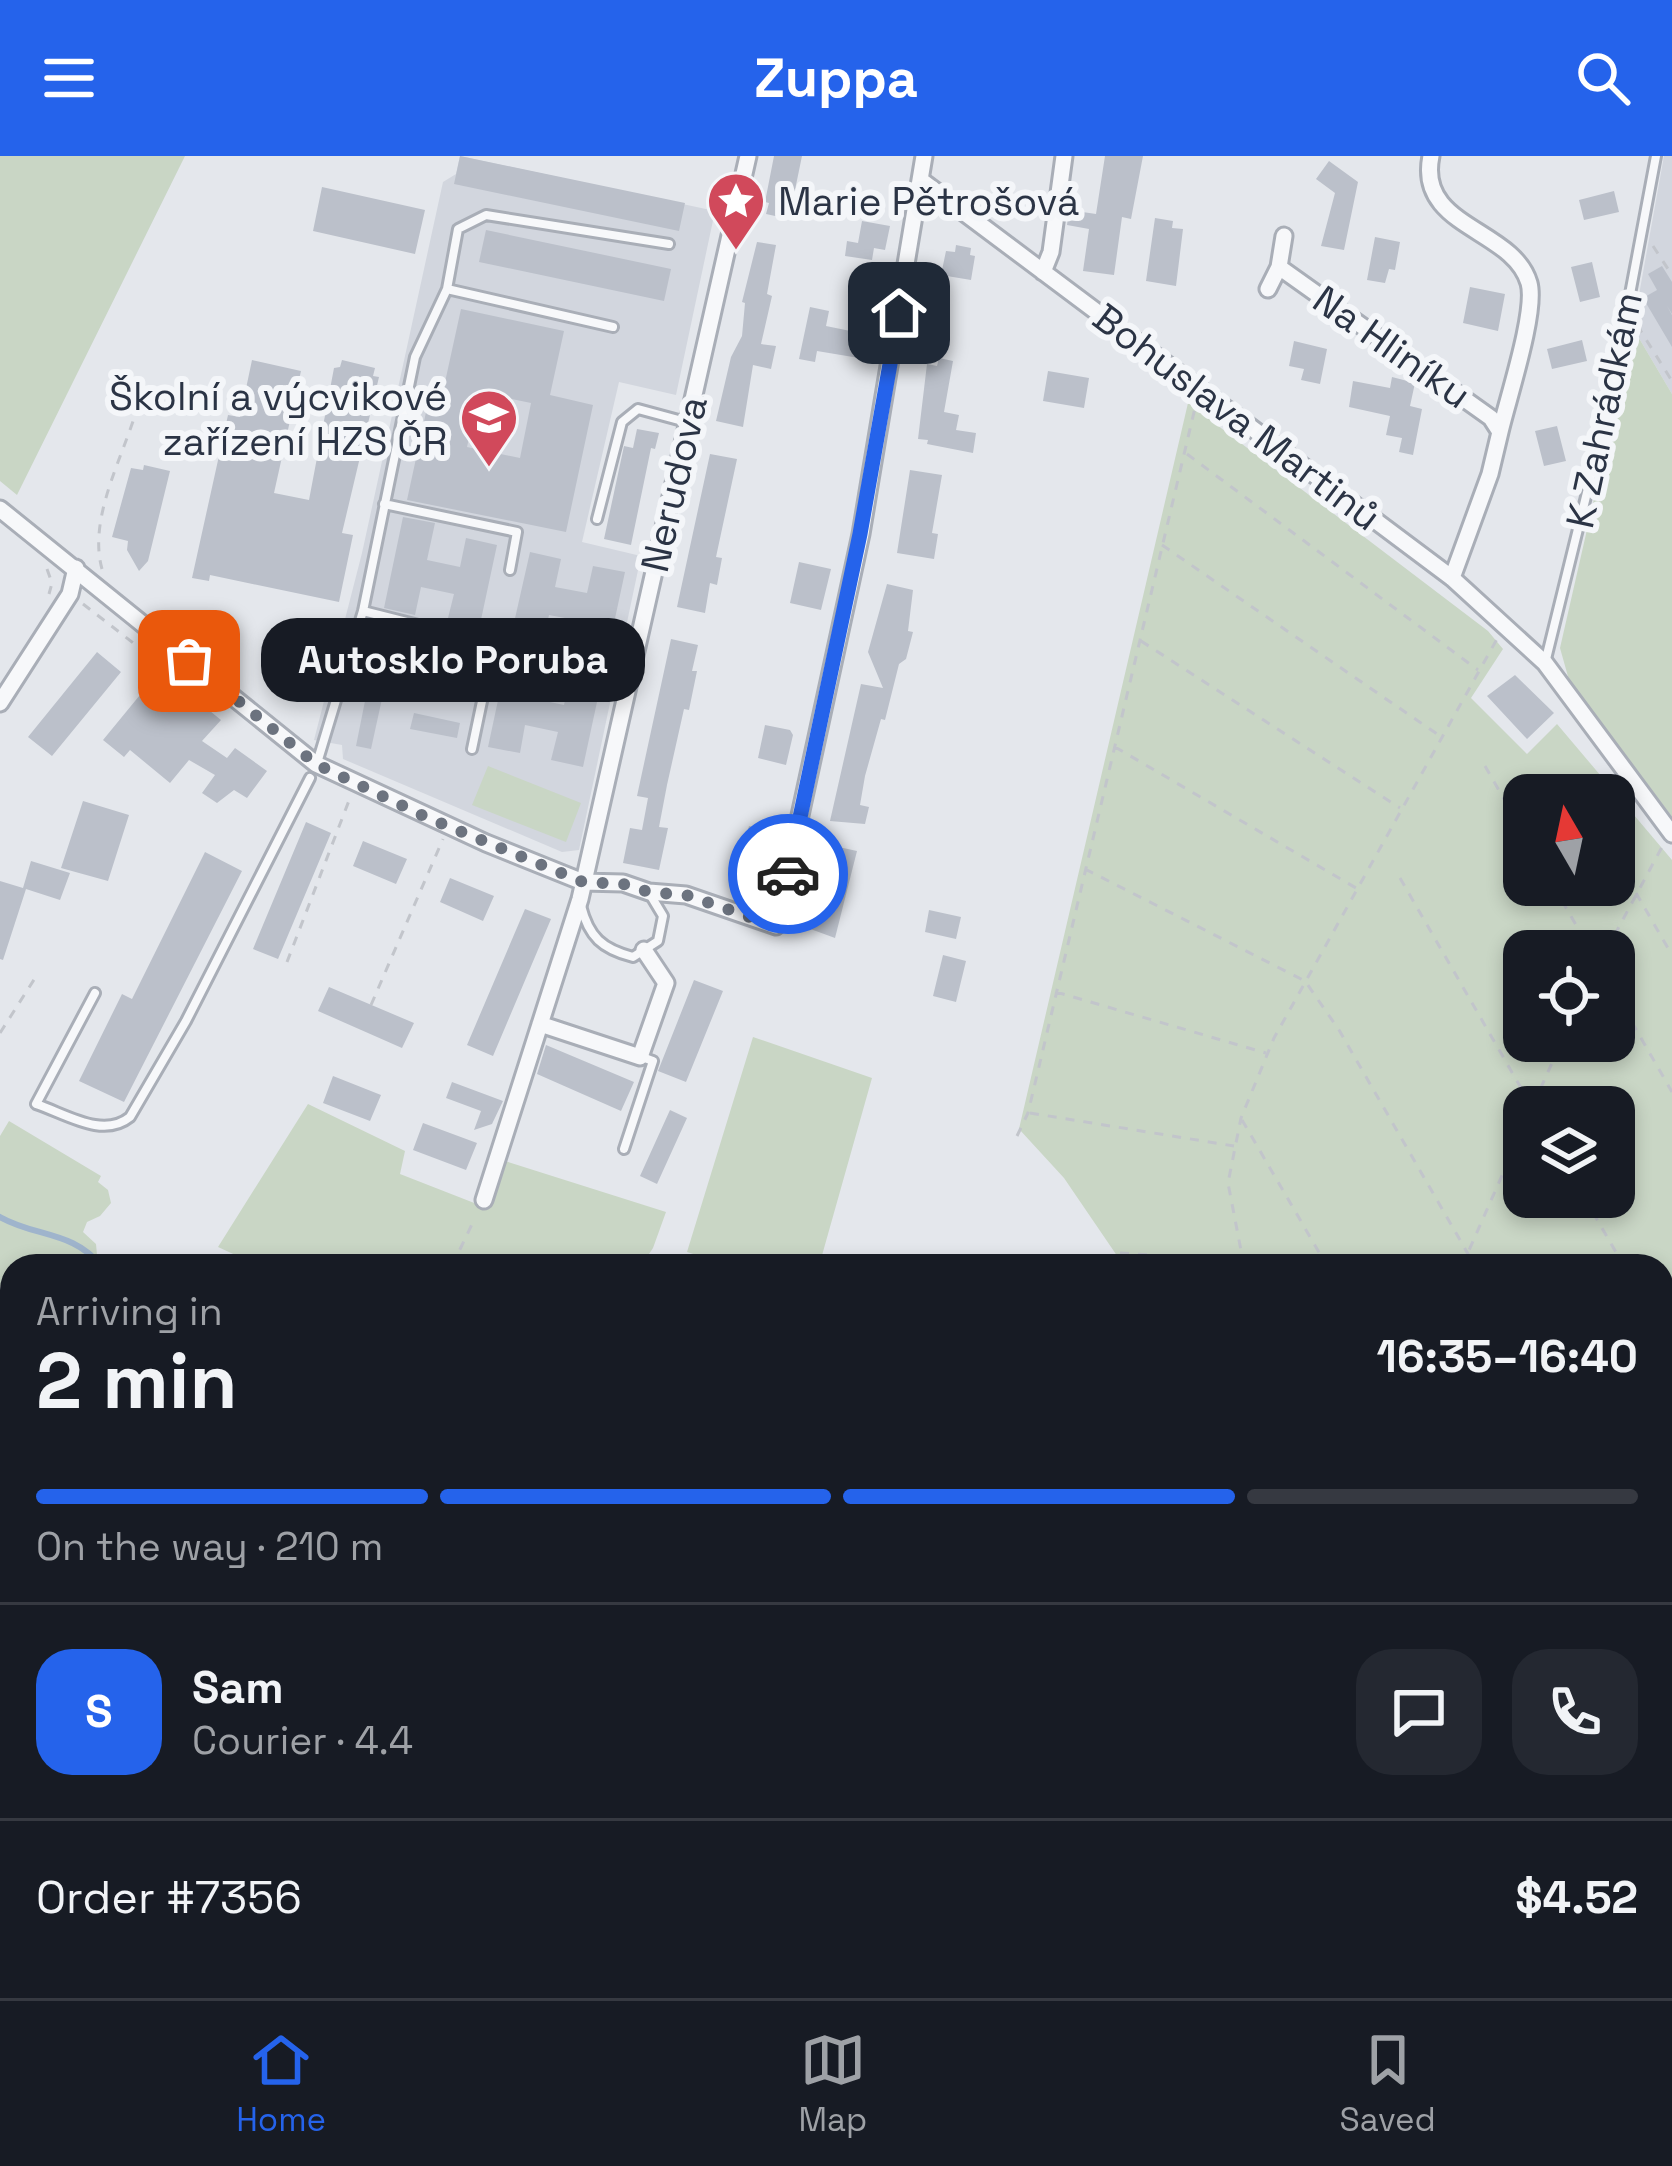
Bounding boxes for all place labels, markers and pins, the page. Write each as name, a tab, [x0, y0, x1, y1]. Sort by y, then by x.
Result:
place icon: Marie Pětrošová	[705, 170, 767, 252]
place label: Marie Pětrošová	[778, 177, 1079, 226]
pin	[848, 262, 950, 364]
place label: Školní a výcvikové zařízení HZS ČR	[109, 372, 447, 466]
school or university icon: Školní a výcvikové zařízení HZS ČR	[458, 387, 520, 469]
pin	[138, 610, 240, 712]
callout: Autosklo Poruba	[261, 619, 645, 703]

